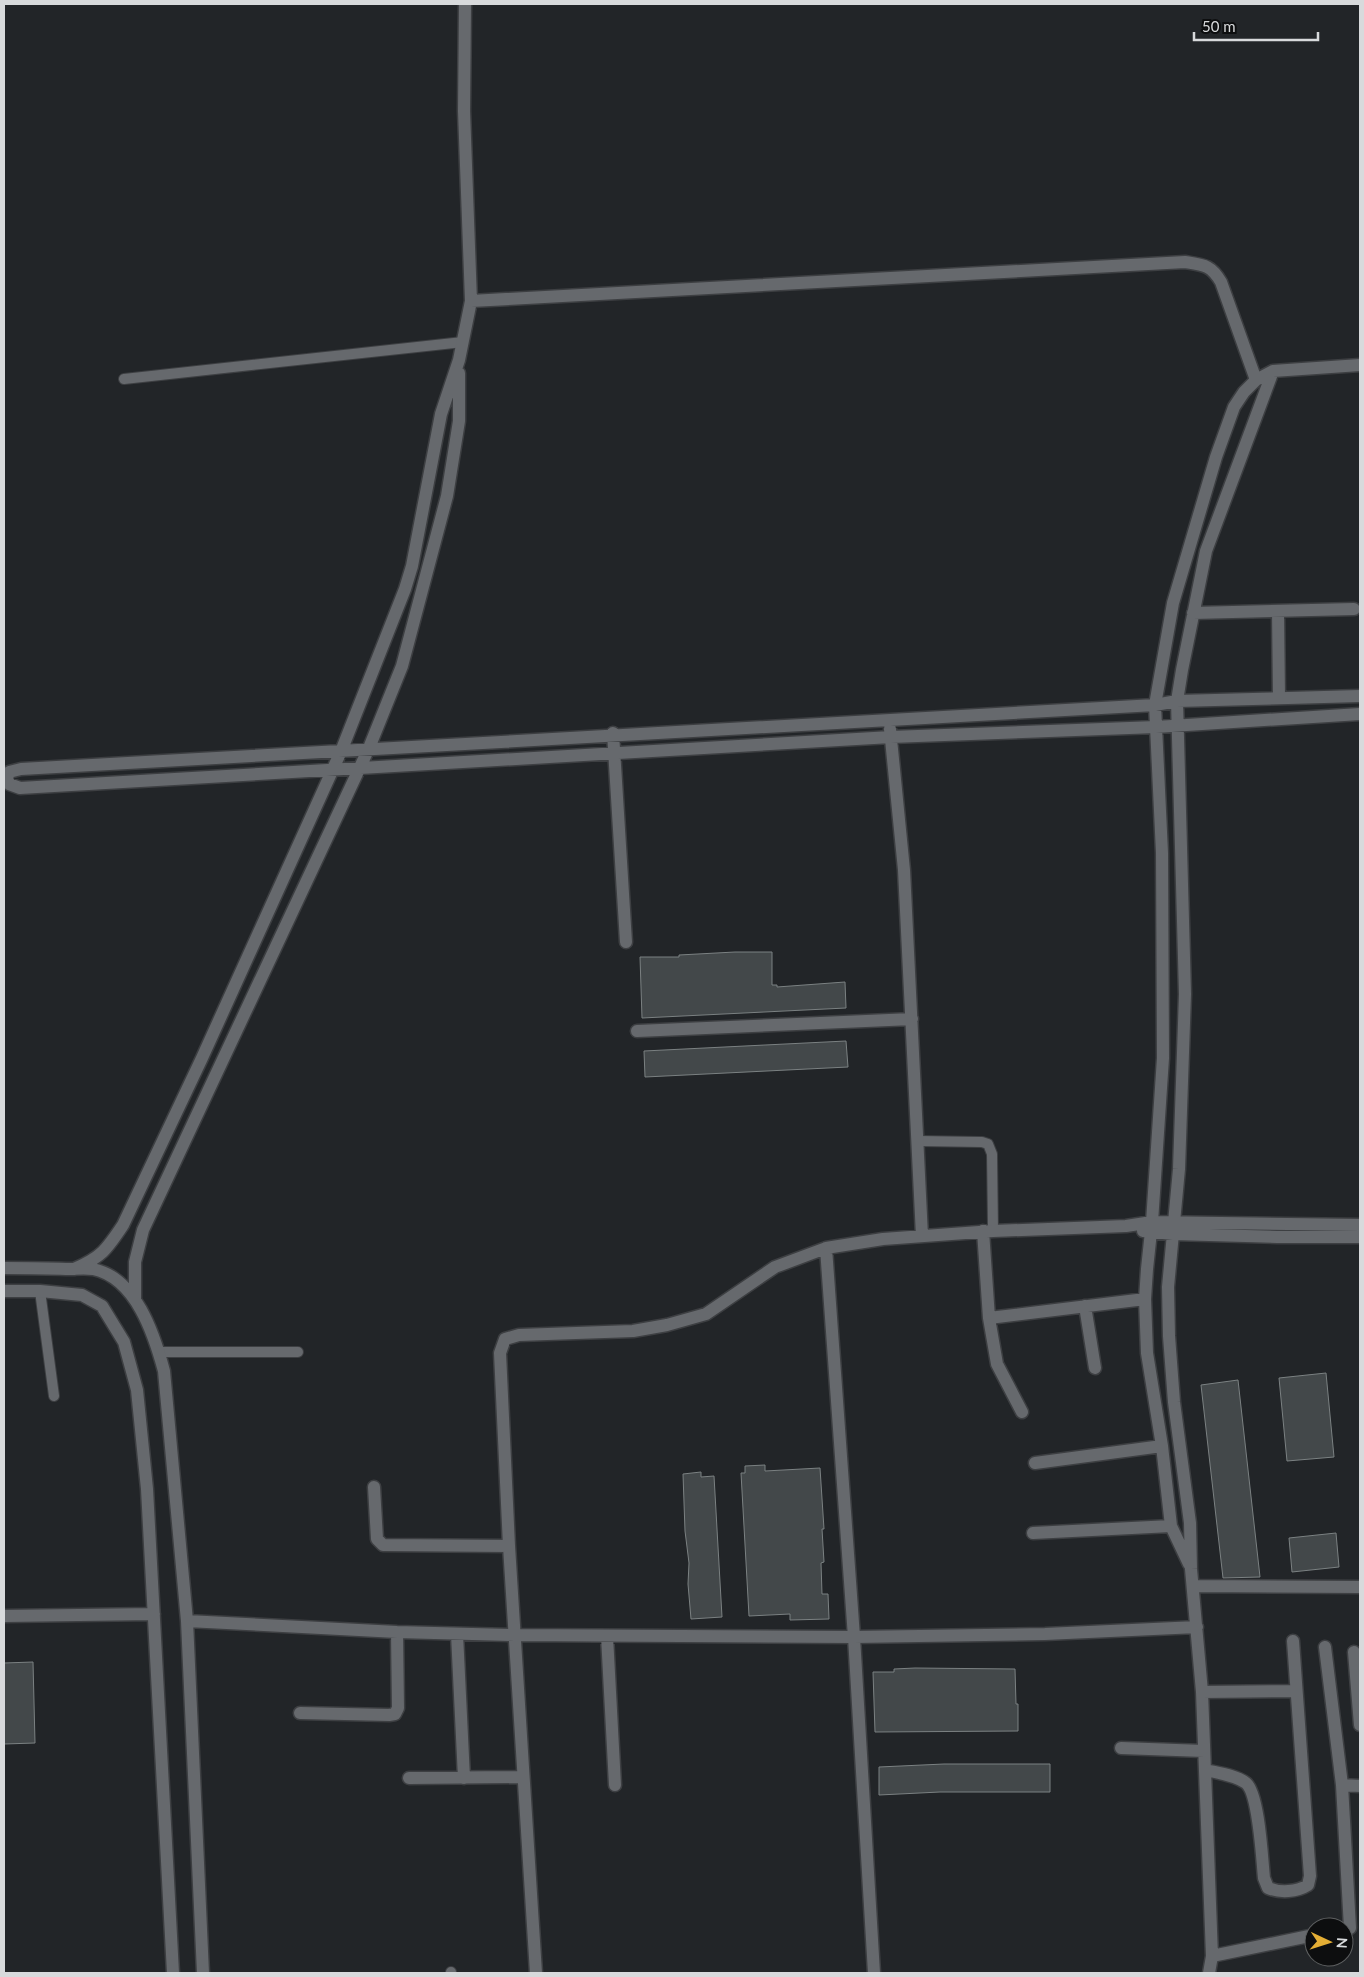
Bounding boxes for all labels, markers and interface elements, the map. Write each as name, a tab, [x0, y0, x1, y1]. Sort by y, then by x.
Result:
scale bar	[1194, 10, 1318, 42]
text: 50 m	[1202, 17, 1236, 35]
north arrow	[1304, 1917, 1354, 1967]
text: N	[1334, 1937, 1351, 1949]

